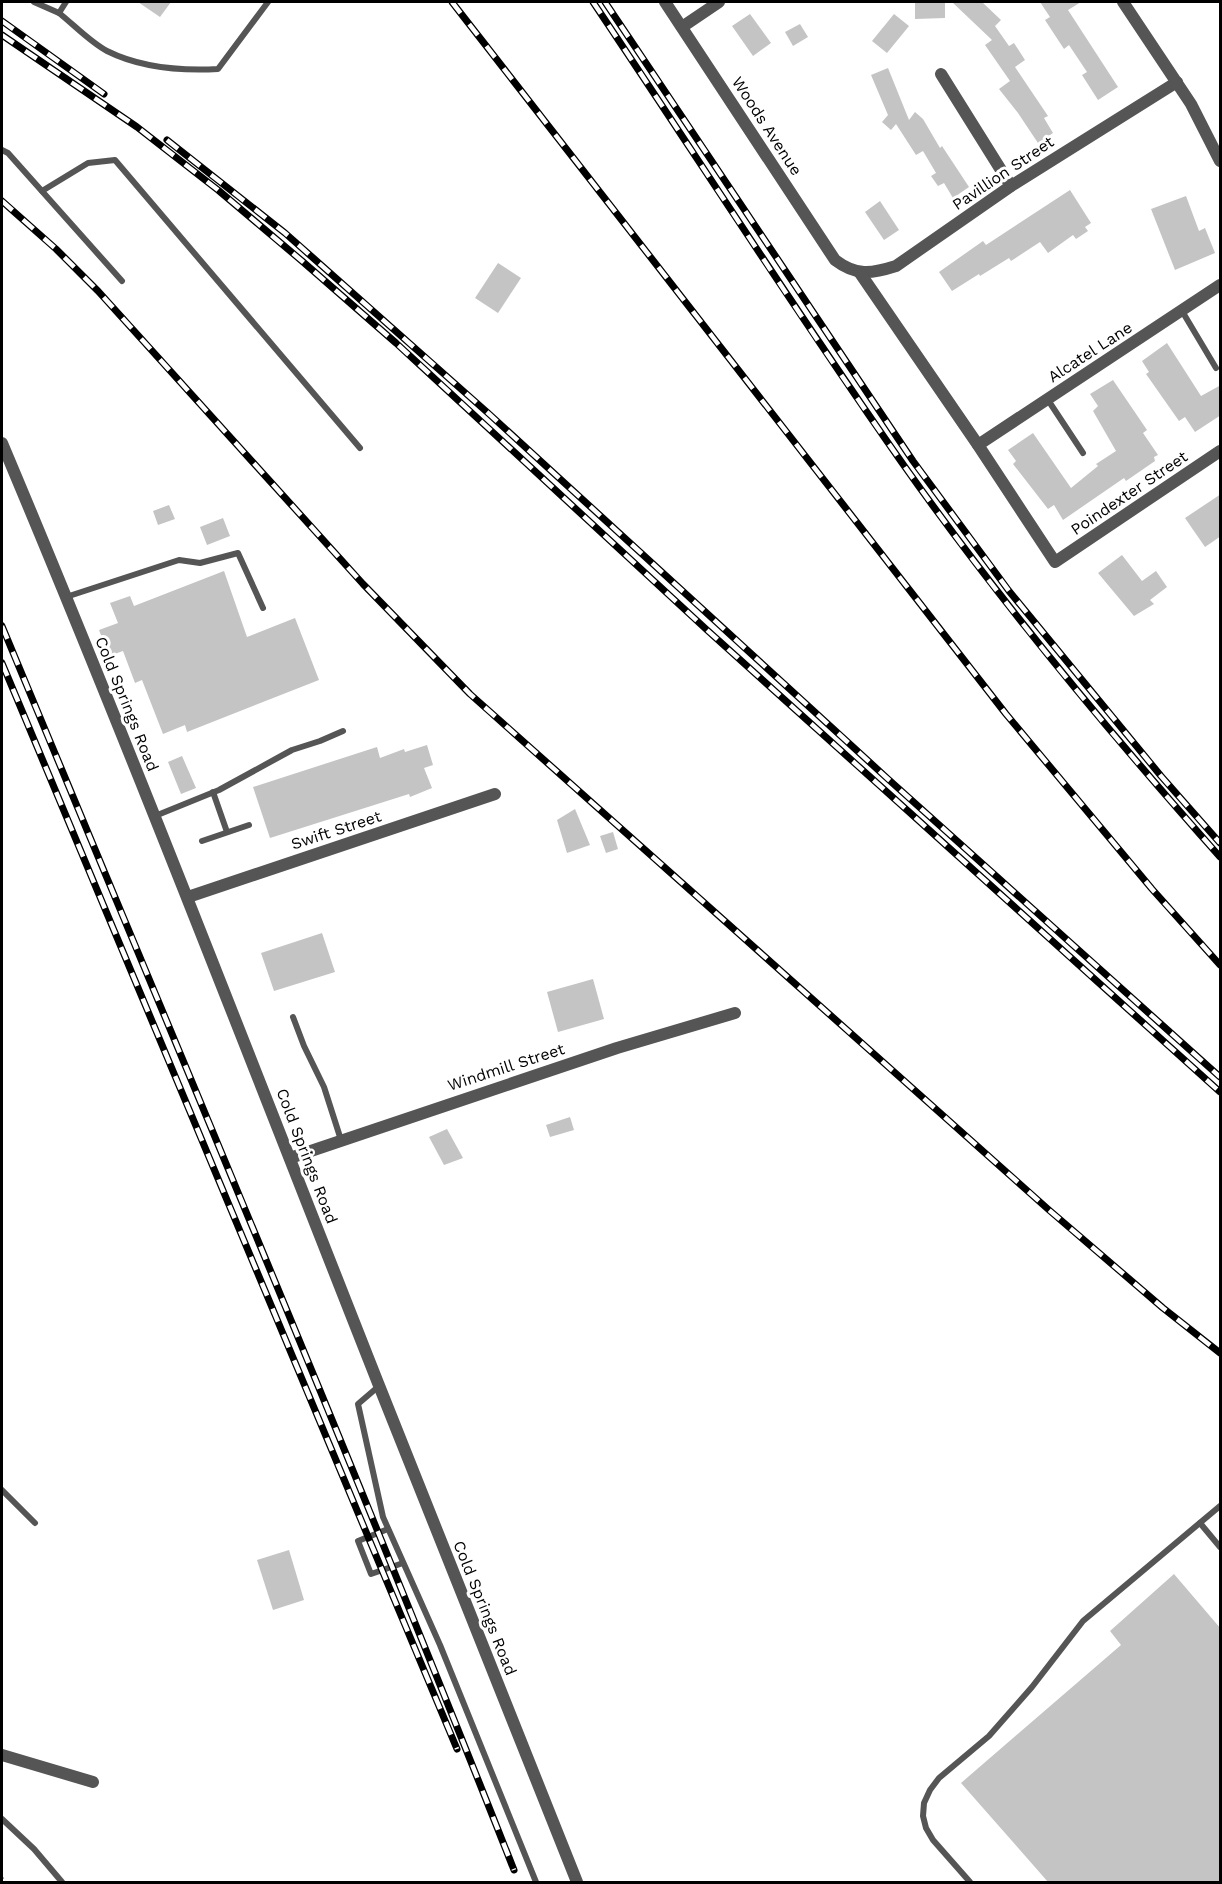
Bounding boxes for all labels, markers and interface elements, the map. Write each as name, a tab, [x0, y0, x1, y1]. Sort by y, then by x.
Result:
street label: Woods Avenue	[728, 73, 806, 179]
street label: Pavillion Street	[949, 132, 1058, 214]
street label: Alcatel Lane	[1044, 318, 1136, 386]
street label: Poindexter Street	[1067, 447, 1191, 539]
street label: Cold Springs Road	[91, 634, 163, 774]
street label: Swift Street	[289, 806, 384, 854]
street label: Windmill Street	[445, 1039, 567, 1095]
street label: Cold Springs Road	[272, 1086, 342, 1226]
street label: Cold Springs Road	[449, 1538, 521, 1678]

